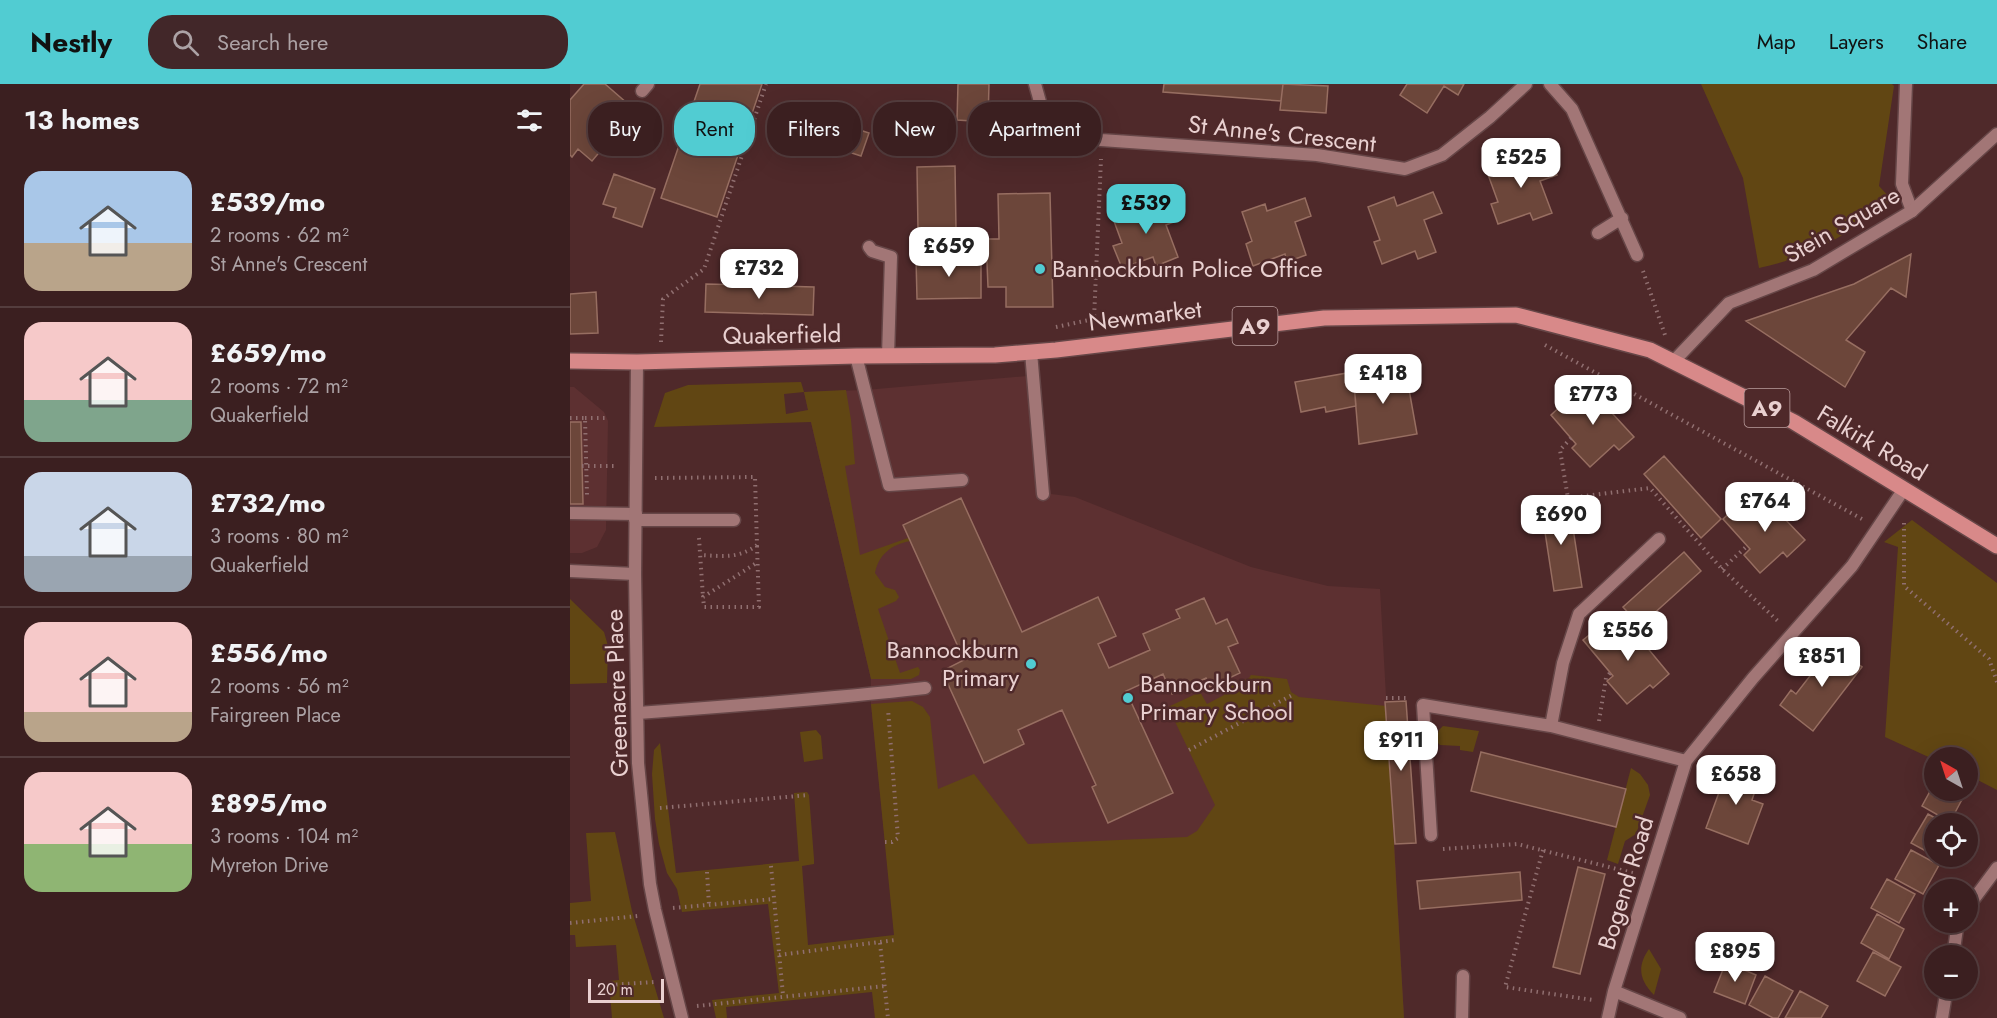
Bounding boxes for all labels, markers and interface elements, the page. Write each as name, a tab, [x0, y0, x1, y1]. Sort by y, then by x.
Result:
search box	[148, 15, 568, 69]
text: Nestly	[30, 22, 112, 63]
icon: search	[169, 26, 202, 59]
text: Search here	[217, 26, 328, 58]
text: Map	[1757, 27, 1796, 57]
text: Layers	[1829, 27, 1884, 57]
text: Share	[1917, 27, 1967, 57]
text: 13 homes	[24, 101, 139, 139]
chip: Buy	[588, 102, 662, 156]
chip: Rent	[674, 102, 755, 156]
chip: Filters	[767, 102, 861, 156]
chip: New	[873, 102, 956, 156]
chip: Apartment	[968, 102, 1101, 156]
icon: filters	[513, 104, 546, 137]
street label: St Anne's Crescent	[1186, 106, 1378, 161]
pin: £525	[1485, 138, 1557, 189]
text: £525	[1495, 143, 1547, 172]
street label: Stein Square	[1777, 177, 1906, 272]
text: £539/mo	[210, 183, 325, 221]
pin: £539	[1110, 184, 1182, 235]
text: £539	[1121, 189, 1171, 218]
icon: home	[72, 195, 144, 267]
text: 2 rooms · 62 m²	[210, 221, 349, 250]
pin: £659	[913, 227, 985, 278]
text: £659	[923, 232, 975, 261]
pin: £732	[723, 249, 795, 300]
text: St Anne's Crescent	[210, 250, 367, 279]
place label: Bannockburn Police Office	[1052, 251, 1323, 286]
text: £732	[734, 254, 784, 283]
marker: Bannockburn Police Office	[1033, 262, 1047, 276]
street label: Newmarket	[1086, 291, 1204, 340]
road number: A9	[1232, 307, 1278, 345]
street label: Quakerfield	[722, 316, 842, 353]
text: £659/mo	[210, 334, 326, 372]
icon: home	[72, 346, 144, 418]
pin: £418	[1347, 354, 1419, 405]
text: £418	[1359, 359, 1407, 388]
text: 2 rooms · 72 m²	[210, 372, 348, 401]
pin: £773	[1557, 375, 1629, 426]
text: £773	[1569, 380, 1617, 409]
road number: A9	[1744, 389, 1790, 427]
street label: Falkirk Road	[1811, 396, 1934, 489]
text: Quakerfield	[210, 401, 309, 430]
pin: £764	[1729, 482, 1801, 533]
text: £732/mo	[210, 484, 325, 522]
text: £764	[1739, 487, 1791, 516]
pin: £690	[1525, 495, 1597, 546]
icon: home	[72, 496, 144, 568]
text: £690	[1535, 500, 1587, 529]
text: 3 rooms · 80 m²	[210, 522, 348, 551]
text: Quakerfield	[210, 551, 309, 580]
street label: Greenacre Place	[596, 608, 637, 778]
pin: £556	[1592, 611, 1664, 662]
text: £556	[1602, 616, 1654, 645]
place label: Bannockburn Primary	[887, 632, 1019, 695]
text: £556/mo	[210, 634, 327, 672]
pin: £851	[1786, 637, 1858, 688]
text: £851	[1798, 642, 1846, 671]
icon: home	[72, 646, 144, 718]
marker: Bannockburn Primary	[1024, 657, 1038, 671]
place label: Bannockburn Primary School	[1140, 666, 1293, 729]
text: 2 rooms · 56 m²	[210, 672, 349, 701]
marker: Bannockburn Primary School	[1121, 691, 1135, 705]
text: Fairgreen Place	[210, 701, 341, 730]
pin: £911	[1365, 721, 1437, 772]
text: £911	[1378, 726, 1424, 755]
north arrow	[1924, 747, 1978, 801]
map controls	[1924, 747, 1978, 999]
pin: £658	[1700, 755, 1772, 806]
text: £658	[1710, 760, 1762, 789]
text: £895/mo	[210, 784, 327, 822]
icon: home	[72, 796, 144, 868]
street label: Bogend Road	[1589, 812, 1662, 954]
button: locate	[1924, 813, 1978, 867]
text: 3 rooms · 104 m²	[210, 822, 358, 851]
text: Myreton Drive	[210, 851, 329, 880]
button: +	[1924, 879, 1978, 933]
pin: £895	[1699, 932, 1771, 983]
text: £895	[1709, 937, 1761, 966]
button: −	[1924, 945, 1978, 999]
scale bar	[588, 976, 664, 1004]
text: 20 m	[597, 978, 633, 1001]

